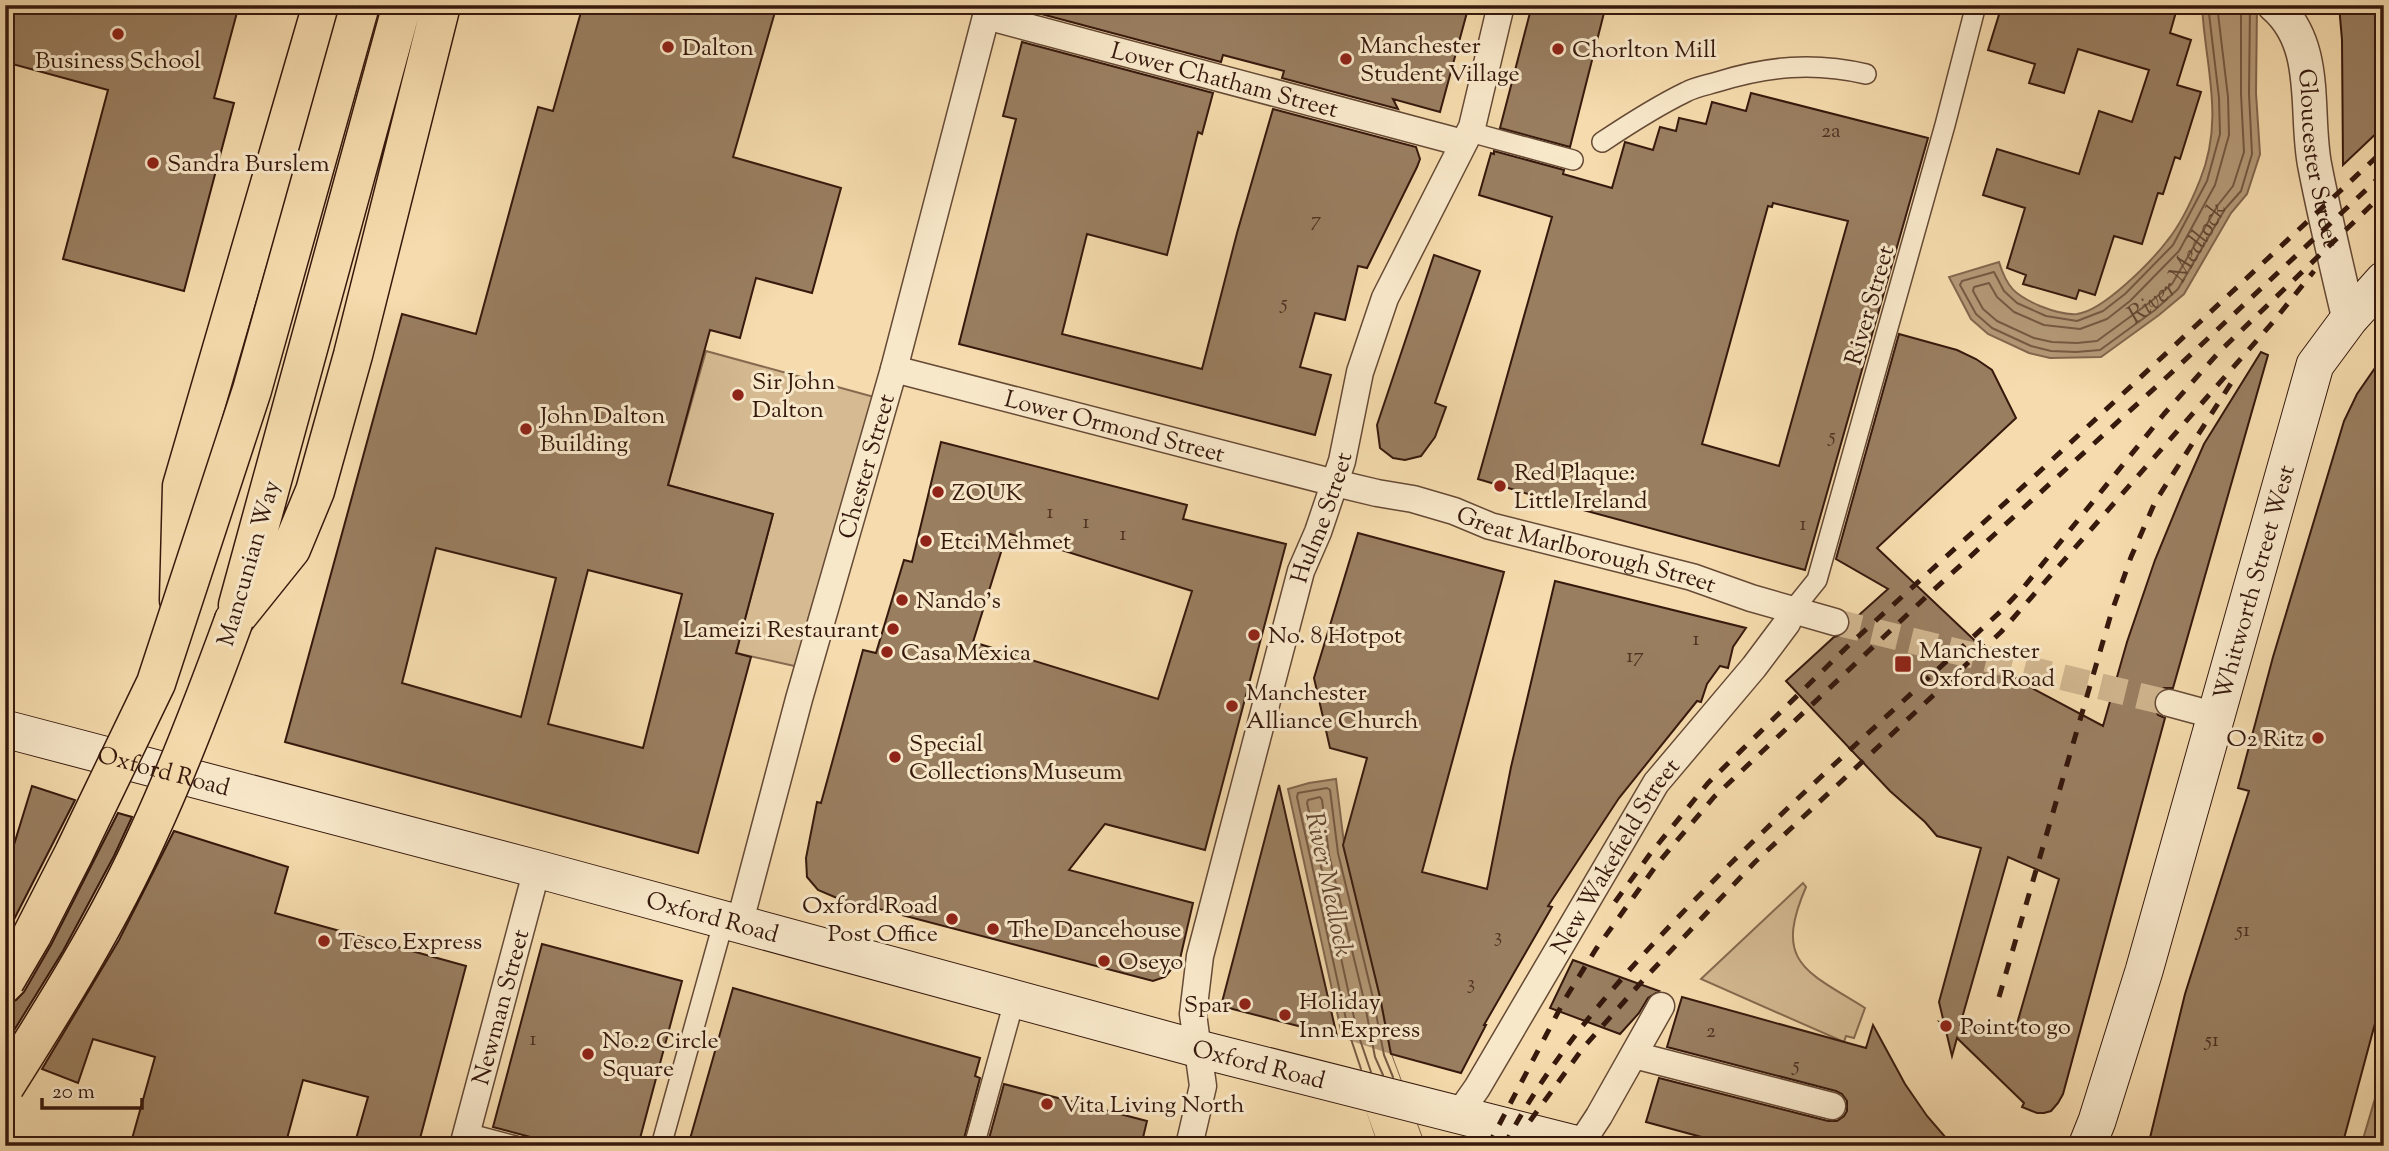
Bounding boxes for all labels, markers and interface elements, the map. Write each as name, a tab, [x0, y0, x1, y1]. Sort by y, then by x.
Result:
marker: Business School	[110, 26, 126, 42]
place label: Manchester Student Village	[1360, 30, 1520, 92]
place label: Dalton	[682, 32, 754, 66]
place label: Chorlton Mill	[1572, 34, 1717, 68]
street label: Lower Chatham Street	[1107, 35, 1342, 128]
marker: Dalton	[660, 39, 676, 55]
marker: Chorlton Mill	[1550, 41, 1566, 57]
place label: Business School	[35, 45, 201, 79]
marker: Manchester Student Village	[1338, 51, 1354, 67]
street label: Gloucester Street	[2288, 67, 2347, 251]
house number: 2a	[1821, 117, 1841, 147]
place label: Sandra Burslem	[167, 148, 330, 182]
marker: Sandra Burslem	[145, 155, 161, 171]
water label: River Medlock	[2120, 196, 2237, 334]
house number: 7	[1311, 206, 1322, 236]
street label: River Street	[1838, 242, 1904, 369]
house number: 5	[1279, 289, 1288, 319]
place label: Sir John Dalton	[752, 366, 835, 428]
street label: Lower Ormond Street	[1000, 383, 1228, 473]
marker: Sir John Dalton	[730, 387, 746, 403]
street label: Chester Street	[831, 390, 905, 543]
place label: John Dalton Building	[538, 400, 665, 462]
marker: John Dalton Building	[518, 421, 534, 437]
house number: 5	[1827, 422, 1836, 452]
street label: Hulme Street	[1284, 450, 1362, 587]
place label: Red Plaque: Little Ireland	[1514, 457, 1648, 519]
street label: Whitworth Street West	[2206, 461, 2305, 704]
street label: Mancunian Way	[210, 477, 290, 650]
place label: ZOUK	[952, 477, 1023, 511]
marker: Red Plaque: Little Ireland	[1492, 478, 1508, 494]
marker: ZOUK	[930, 484, 946, 500]
house number: 1	[1046, 498, 1054, 528]
street label: Great Marlborough Street	[1451, 499, 1720, 603]
house number: 1	[1082, 508, 1090, 538]
house number: 1	[1799, 510, 1807, 540]
house number: 1	[1119, 520, 1127, 550]
place label: Etci Mehmet	[940, 526, 1071, 560]
marker: Etci Mehmet	[918, 533, 934, 549]
place label: Nando's	[916, 585, 1001, 619]
marker: Nando's	[894, 592, 910, 608]
place label: Lameizi Restaurant	[683, 614, 879, 648]
place label: No. 8 Hotpot	[1268, 620, 1402, 654]
marker: Lameizi Restaurant	[885, 621, 901, 637]
house number: 1	[1692, 625, 1700, 655]
marker: No. 8 Hotpot	[1246, 627, 1262, 643]
place label: Manchester Oxford Road	[1919, 635, 2055, 697]
place label: Casa Mexica	[901, 637, 1031, 671]
house number: 17	[1626, 642, 1644, 672]
marker: Casa Mexica	[879, 644, 895, 660]
marker: Manchester Oxford Road	[1893, 654, 1913, 674]
place label: Manchester Alliance Church	[1246, 677, 1419, 739]
marker: Manchester Alliance Church	[1224, 698, 1240, 714]
place label: O2 Ritz	[2226, 723, 2304, 757]
place label: Special Collections Museum	[909, 728, 1122, 790]
marker: O2 Ritz	[2310, 730, 2326, 746]
street label: Oxford Road	[93, 739, 234, 807]
marker: Special Collections Museum	[887, 749, 903, 765]
street label: New Wakefield Street	[1544, 752, 1689, 961]
water label: River Medlock	[1294, 809, 1361, 960]
street label: Oxford Road	[642, 884, 783, 953]
place label: Oxford Road Post Office	[802, 890, 938, 952]
marker: Oxford Road Post Office	[944, 911, 960, 927]
place label: The Dancehouse	[1007, 914, 1181, 948]
house number: 51	[2235, 916, 2250, 946]
marker: The Dancehouse	[985, 921, 1001, 937]
house number: 3	[1494, 922, 1502, 952]
place label: Tesco Express	[338, 926, 482, 960]
street label: Newman Street	[465, 926, 539, 1089]
marker: Tesco Express	[316, 933, 332, 949]
place label: Oseyo	[1118, 946, 1183, 980]
marker: Oseyo	[1096, 953, 1112, 969]
house number: 3	[1467, 969, 1475, 999]
place label: Holiday Inn Express	[1299, 986, 1420, 1048]
place label: Spar	[1184, 989, 1231, 1023]
marker: Spar	[1237, 996, 1253, 1012]
marker: Holiday Inn Express	[1277, 1007, 1293, 1023]
place label: Point to go	[1960, 1011, 2071, 1045]
house number: 2	[1706, 1017, 1716, 1047]
marker: Point to go	[1938, 1018, 1954, 1034]
house number: 1	[529, 1025, 537, 1055]
place label: No.2 Circle Square	[602, 1025, 719, 1087]
house number: 51	[2204, 1026, 2219, 1056]
street label: Oxford Road	[1188, 1033, 1329, 1099]
marker: No.2 Circle Square	[580, 1046, 596, 1062]
house number: 5	[1791, 1051, 1800, 1081]
scale bar	[42, 1067, 142, 1111]
text: 20 m	[52, 1078, 95, 1108]
place label: Vita Living North	[1061, 1089, 1245, 1123]
marker: Vita Living North	[1039, 1096, 1055, 1112]

